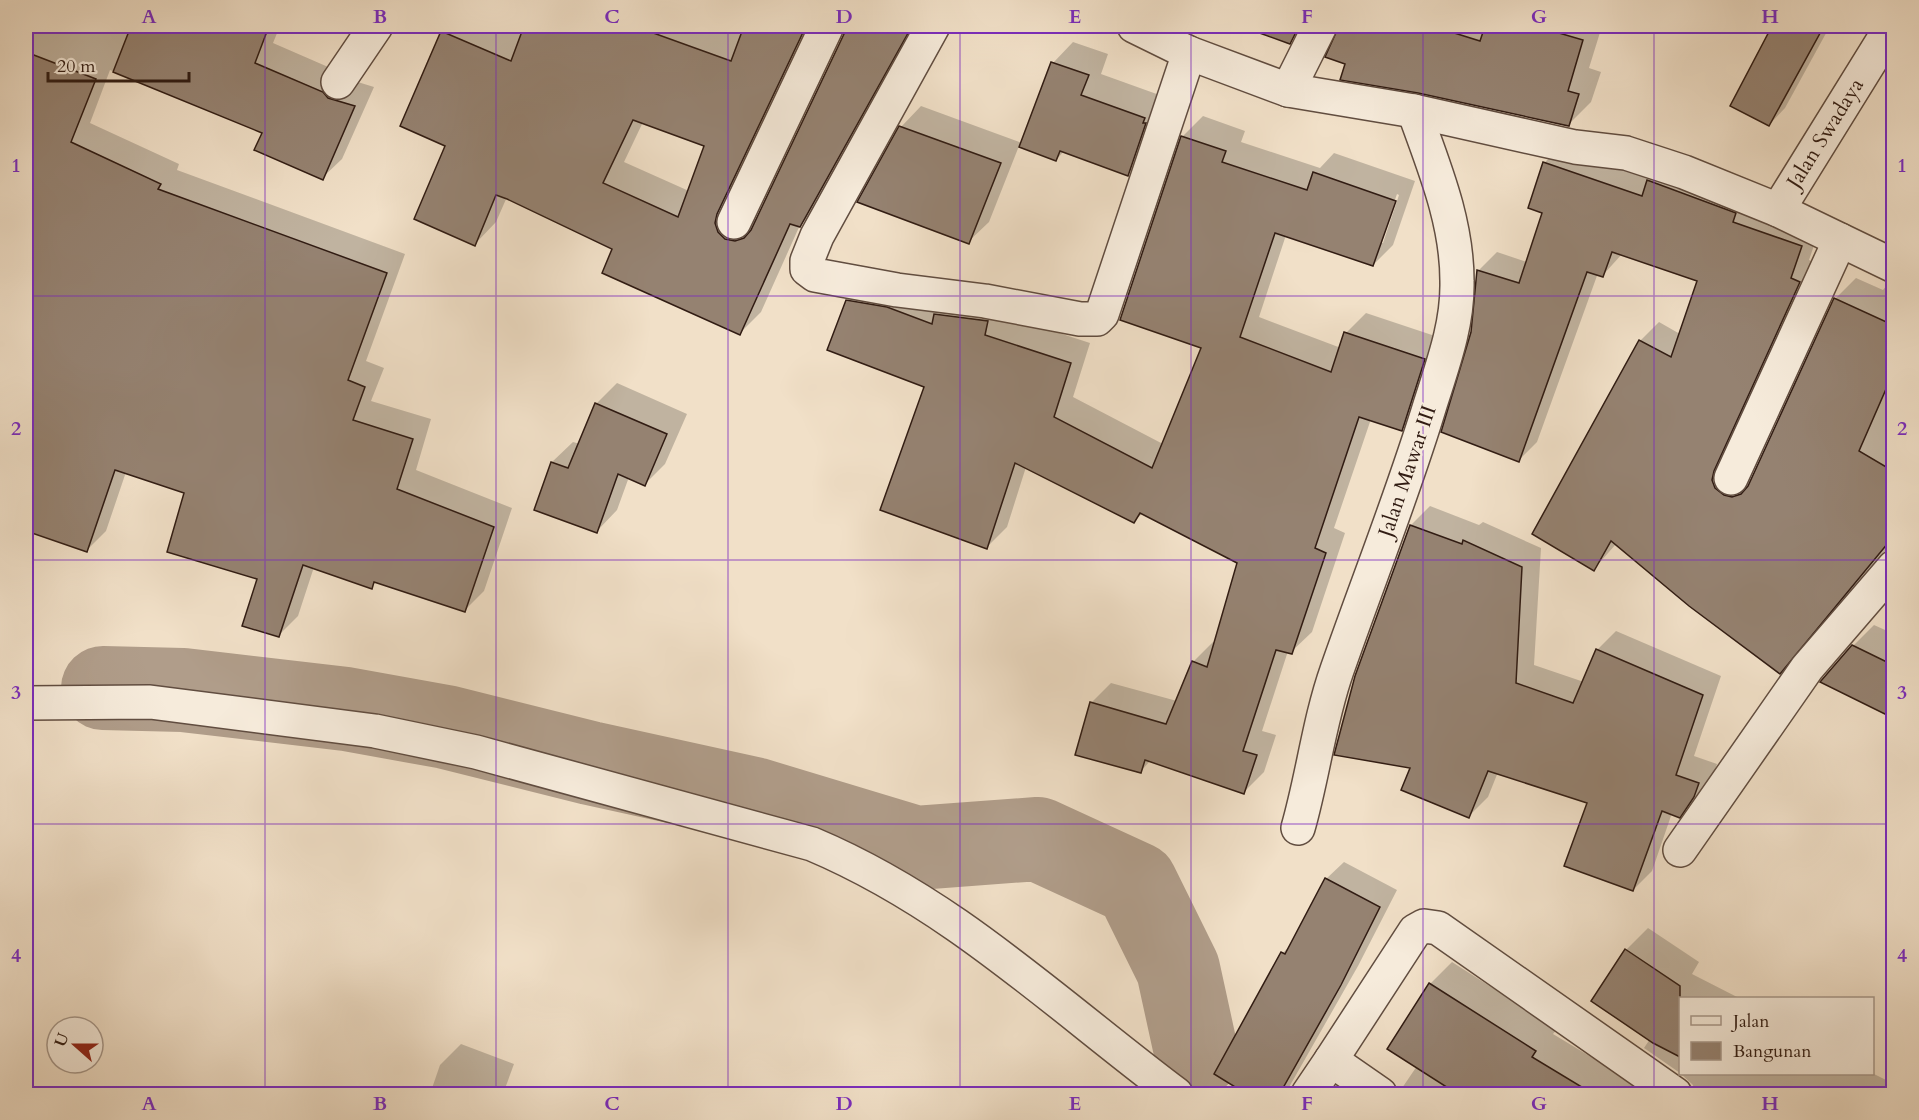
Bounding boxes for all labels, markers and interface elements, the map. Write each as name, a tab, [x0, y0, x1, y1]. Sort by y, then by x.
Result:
text: A	[141, 3, 157, 30]
text: B	[373, 3, 387, 30]
text: C	[604, 3, 620, 30]
text: D	[835, 3, 853, 30]
text: E	[1069, 3, 1081, 30]
text: F	[1301, 3, 1313, 30]
text: G	[1531, 3, 1547, 30]
text: H	[1761, 3, 1779, 30]
scale bar	[48, 45, 189, 83]
text: 20 m	[57, 54, 96, 79]
street label: Jalan Swadaya	[1778, 73, 1871, 197]
text: 1	[11, 152, 21, 179]
text: 1	[1897, 152, 1907, 179]
street label: Jalan Mawar III	[1370, 401, 1444, 544]
text: 2	[11, 415, 21, 442]
text: 2	[1897, 415, 1907, 442]
text: 3	[11, 679, 21, 706]
text: 3	[1897, 679, 1907, 706]
text: 4	[11, 942, 21, 969]
text: 4	[1897, 942, 1907, 969]
legend	[1679, 997, 1874, 1075]
text: Jalan	[1730, 1009, 1770, 1034]
north arrow	[45, 1015, 105, 1075]
text: U	[49, 1030, 75, 1050]
text: Bangunan	[1733, 1039, 1812, 1064]
text: A	[141, 1090, 157, 1117]
text: B	[373, 1090, 387, 1117]
text: C	[604, 1090, 620, 1117]
text: D	[835, 1090, 853, 1117]
text: E	[1069, 1090, 1081, 1117]
text: F	[1301, 1090, 1313, 1117]
text: G	[1531, 1090, 1547, 1117]
text: H	[1761, 1090, 1779, 1117]

